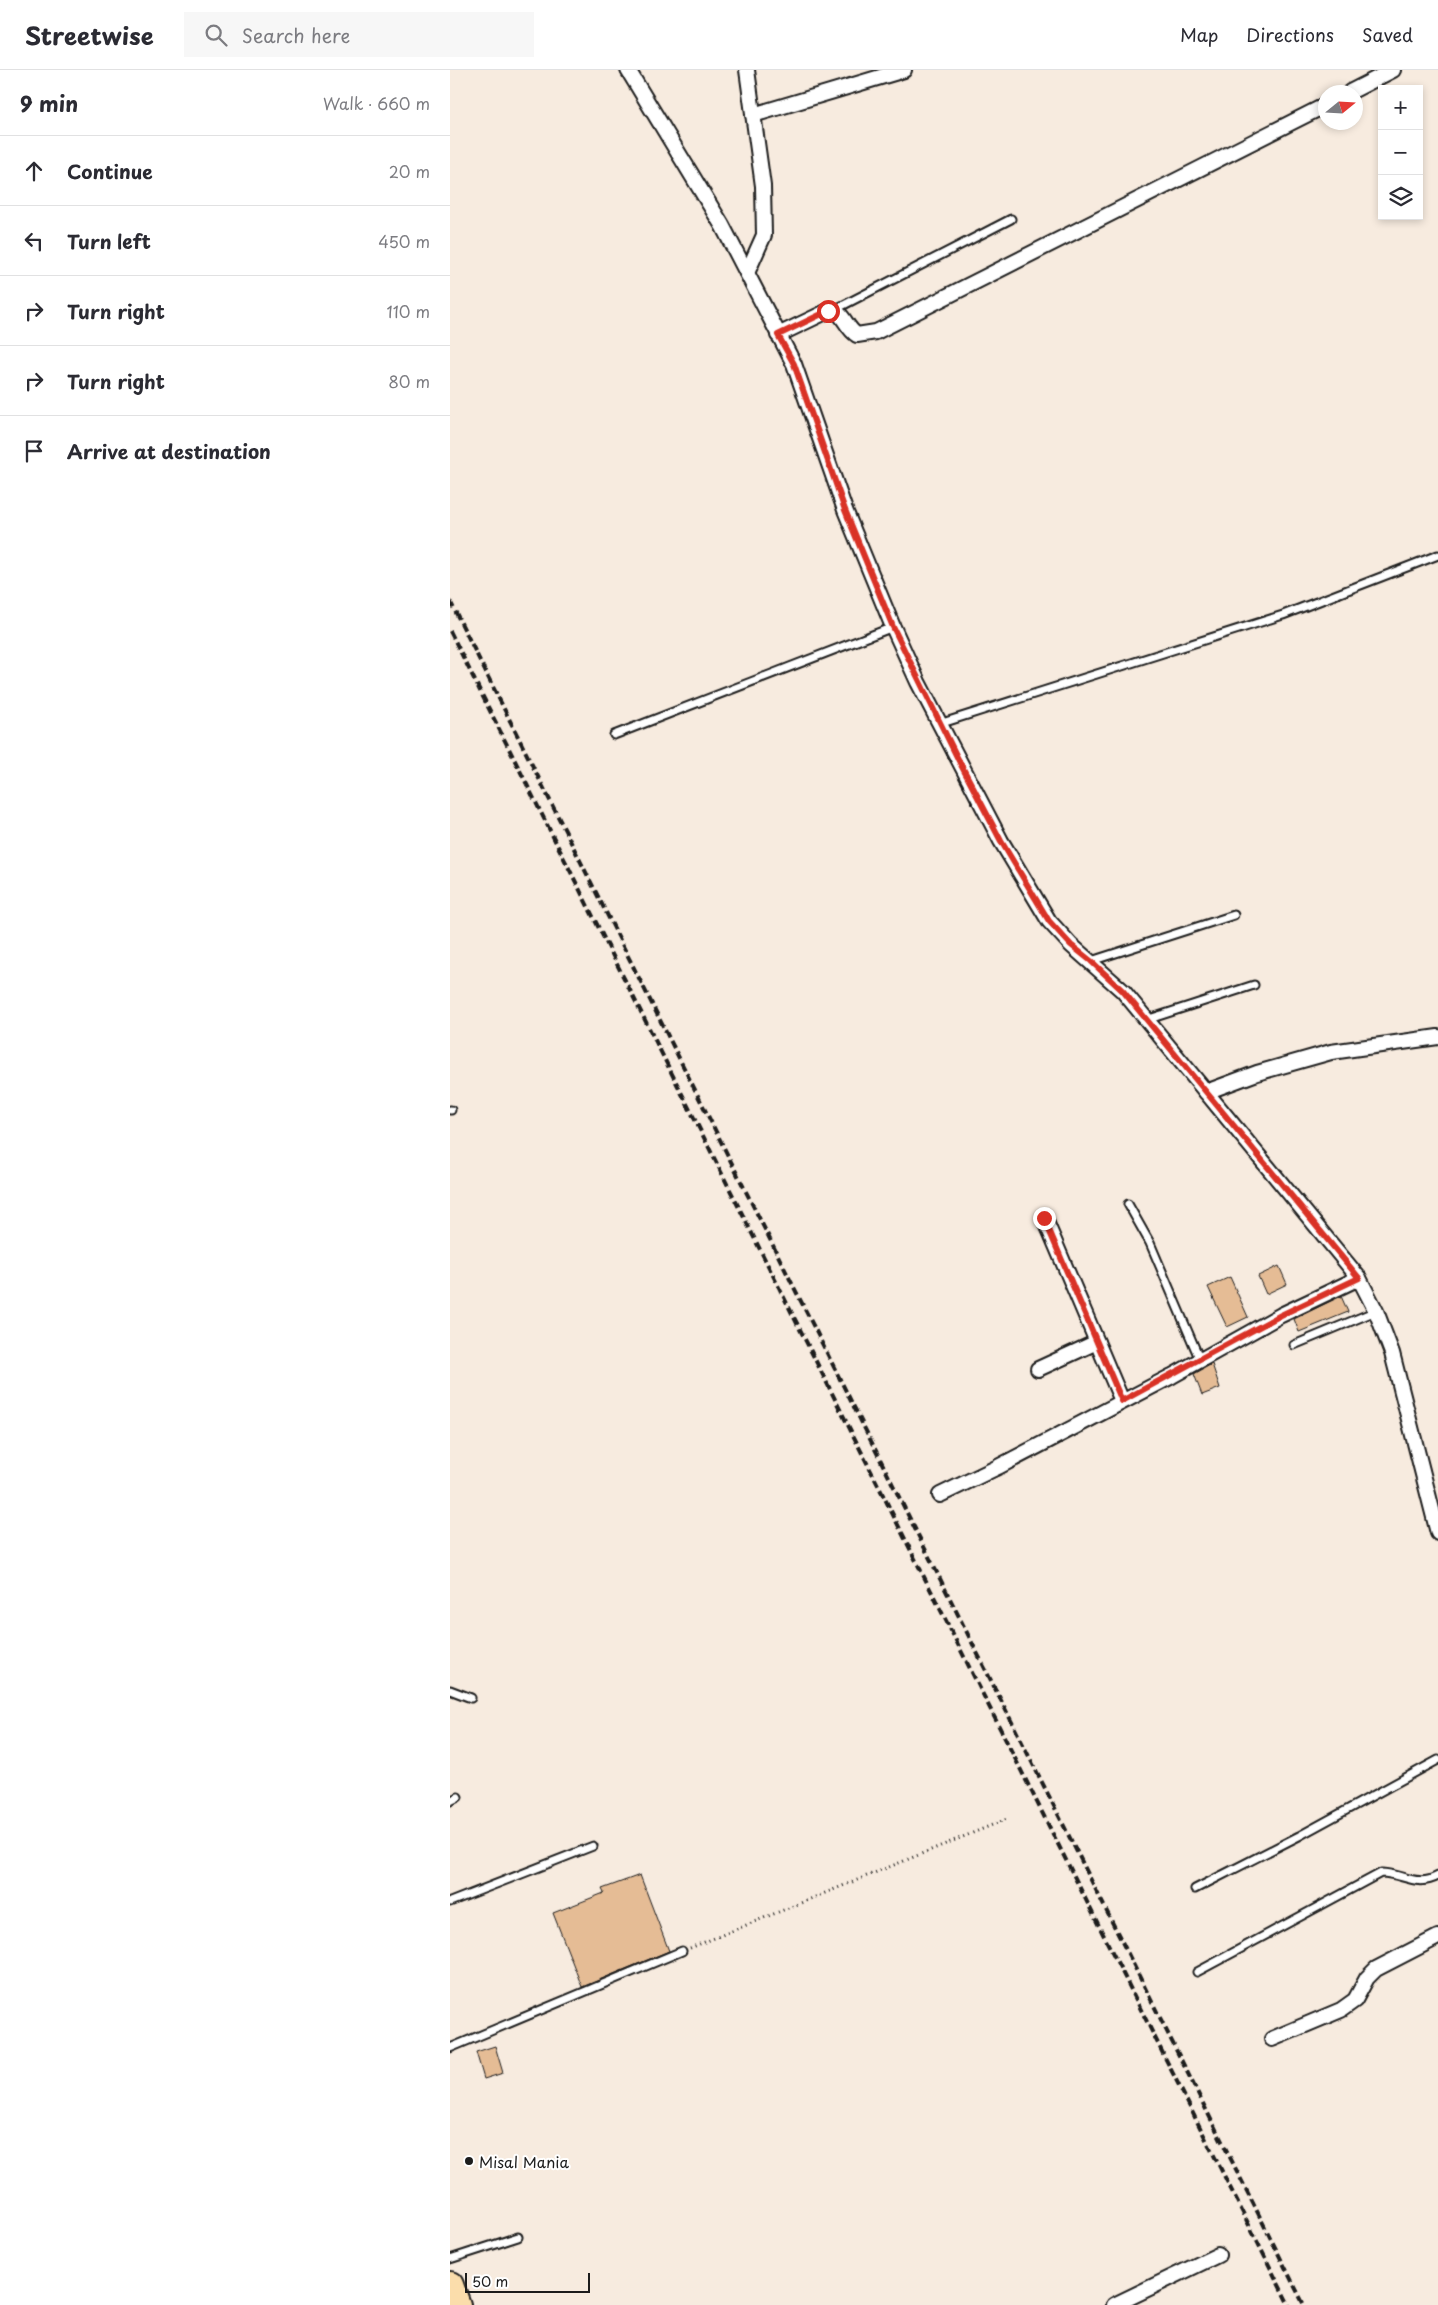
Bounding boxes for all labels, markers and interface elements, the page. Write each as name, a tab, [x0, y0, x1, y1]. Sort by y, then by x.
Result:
search box	[184, 12, 534, 57]
text: Streetwise	[25, 17, 154, 53]
icon: search	[202, 21, 230, 49]
text: Search here	[242, 21, 350, 49]
text: Map	[1180, 21, 1218, 48]
text: Directions	[1246, 21, 1334, 48]
text: Saved	[1362, 21, 1413, 48]
north arrow	[1318, 85, 1363, 130]
map controls	[1378, 85, 1423, 220]
button: +	[1378, 85, 1423, 130]
text: 9 min	[20, 87, 78, 119]
text: Walk · 660 m	[323, 91, 430, 115]
button: −	[1378, 130, 1423, 175]
icon: ahead	[20, 157, 48, 185]
text: Continue	[67, 157, 153, 185]
text: 20 m	[389, 159, 430, 183]
button: layers	[1378, 175, 1423, 220]
icon: left	[20, 227, 48, 255]
text: Turn left	[67, 227, 151, 255]
text: 450 m	[378, 229, 430, 253]
icon: right	[20, 297, 48, 325]
text: Turn right	[67, 297, 165, 325]
text: 110 m	[387, 299, 430, 323]
route start	[817, 300, 840, 323]
icon: right	[20, 367, 48, 395]
text: Turn right	[67, 367, 165, 395]
text: 80 m	[388, 369, 430, 393]
icon: arrive	[20, 437, 48, 465]
text: Arrive at destination	[67, 437, 271, 465]
route end	[1033, 1207, 1056, 1230]
place label: Misal Mania	[479, 2150, 569, 2173]
marker: Misal Mania	[463, 2155, 475, 2167]
scale bar	[465, 2270, 590, 2293]
text: 50 m	[472, 2271, 508, 2292]

